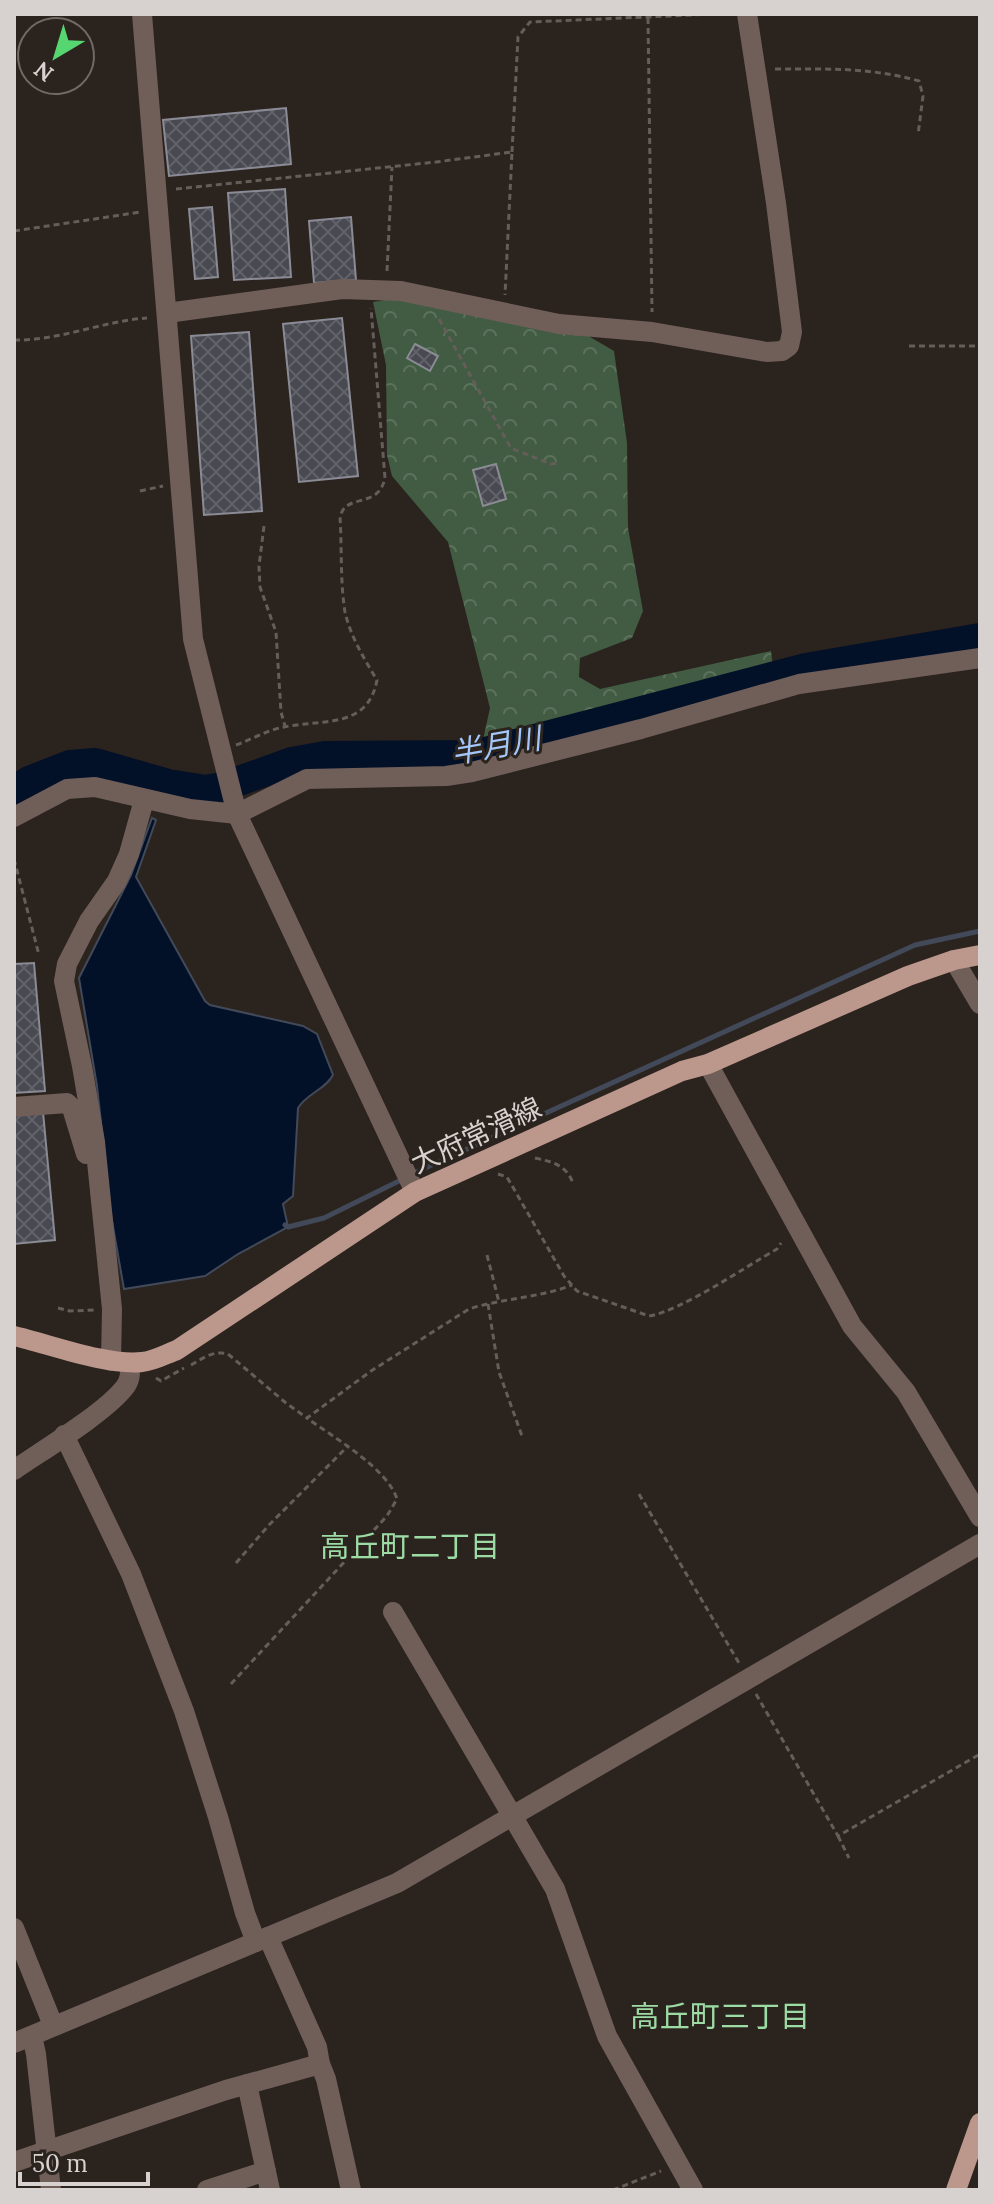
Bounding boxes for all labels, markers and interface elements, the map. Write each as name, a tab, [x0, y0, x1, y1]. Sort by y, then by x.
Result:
north arrow	[16, 16, 96, 96]
text: N	[28, 55, 59, 88]
water label: 半月川	[448, 718, 547, 772]
street label: 大府常滑線	[405, 1089, 547, 1181]
district label: 高丘町二丁目	[320, 1527, 500, 1565]
district label: 高丘町三丁目	[630, 1997, 810, 2035]
scale bar	[20, 2136, 148, 2186]
text: 50 m	[32, 2148, 88, 2179]

